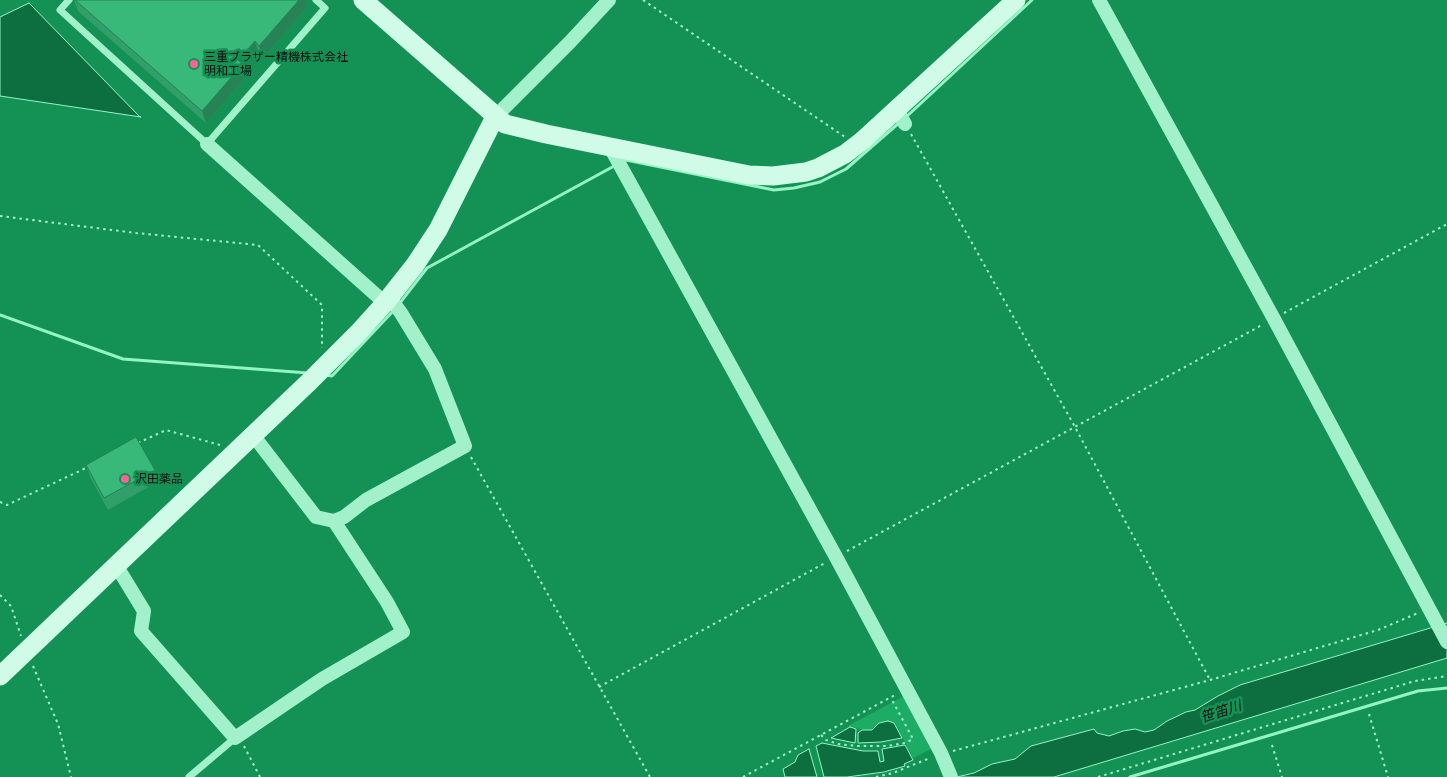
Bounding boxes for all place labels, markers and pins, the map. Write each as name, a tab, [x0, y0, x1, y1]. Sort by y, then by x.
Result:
place label: 三重ブラザー精機株式会社 明和工場	[204, 50, 348, 78]
marker: 三重ブラザー精機株式会社 明和工場	[188, 58, 200, 70]
place label: 沢田薬品	[135, 472, 183, 486]
marker: 沢田薬品	[119, 473, 131, 485]

